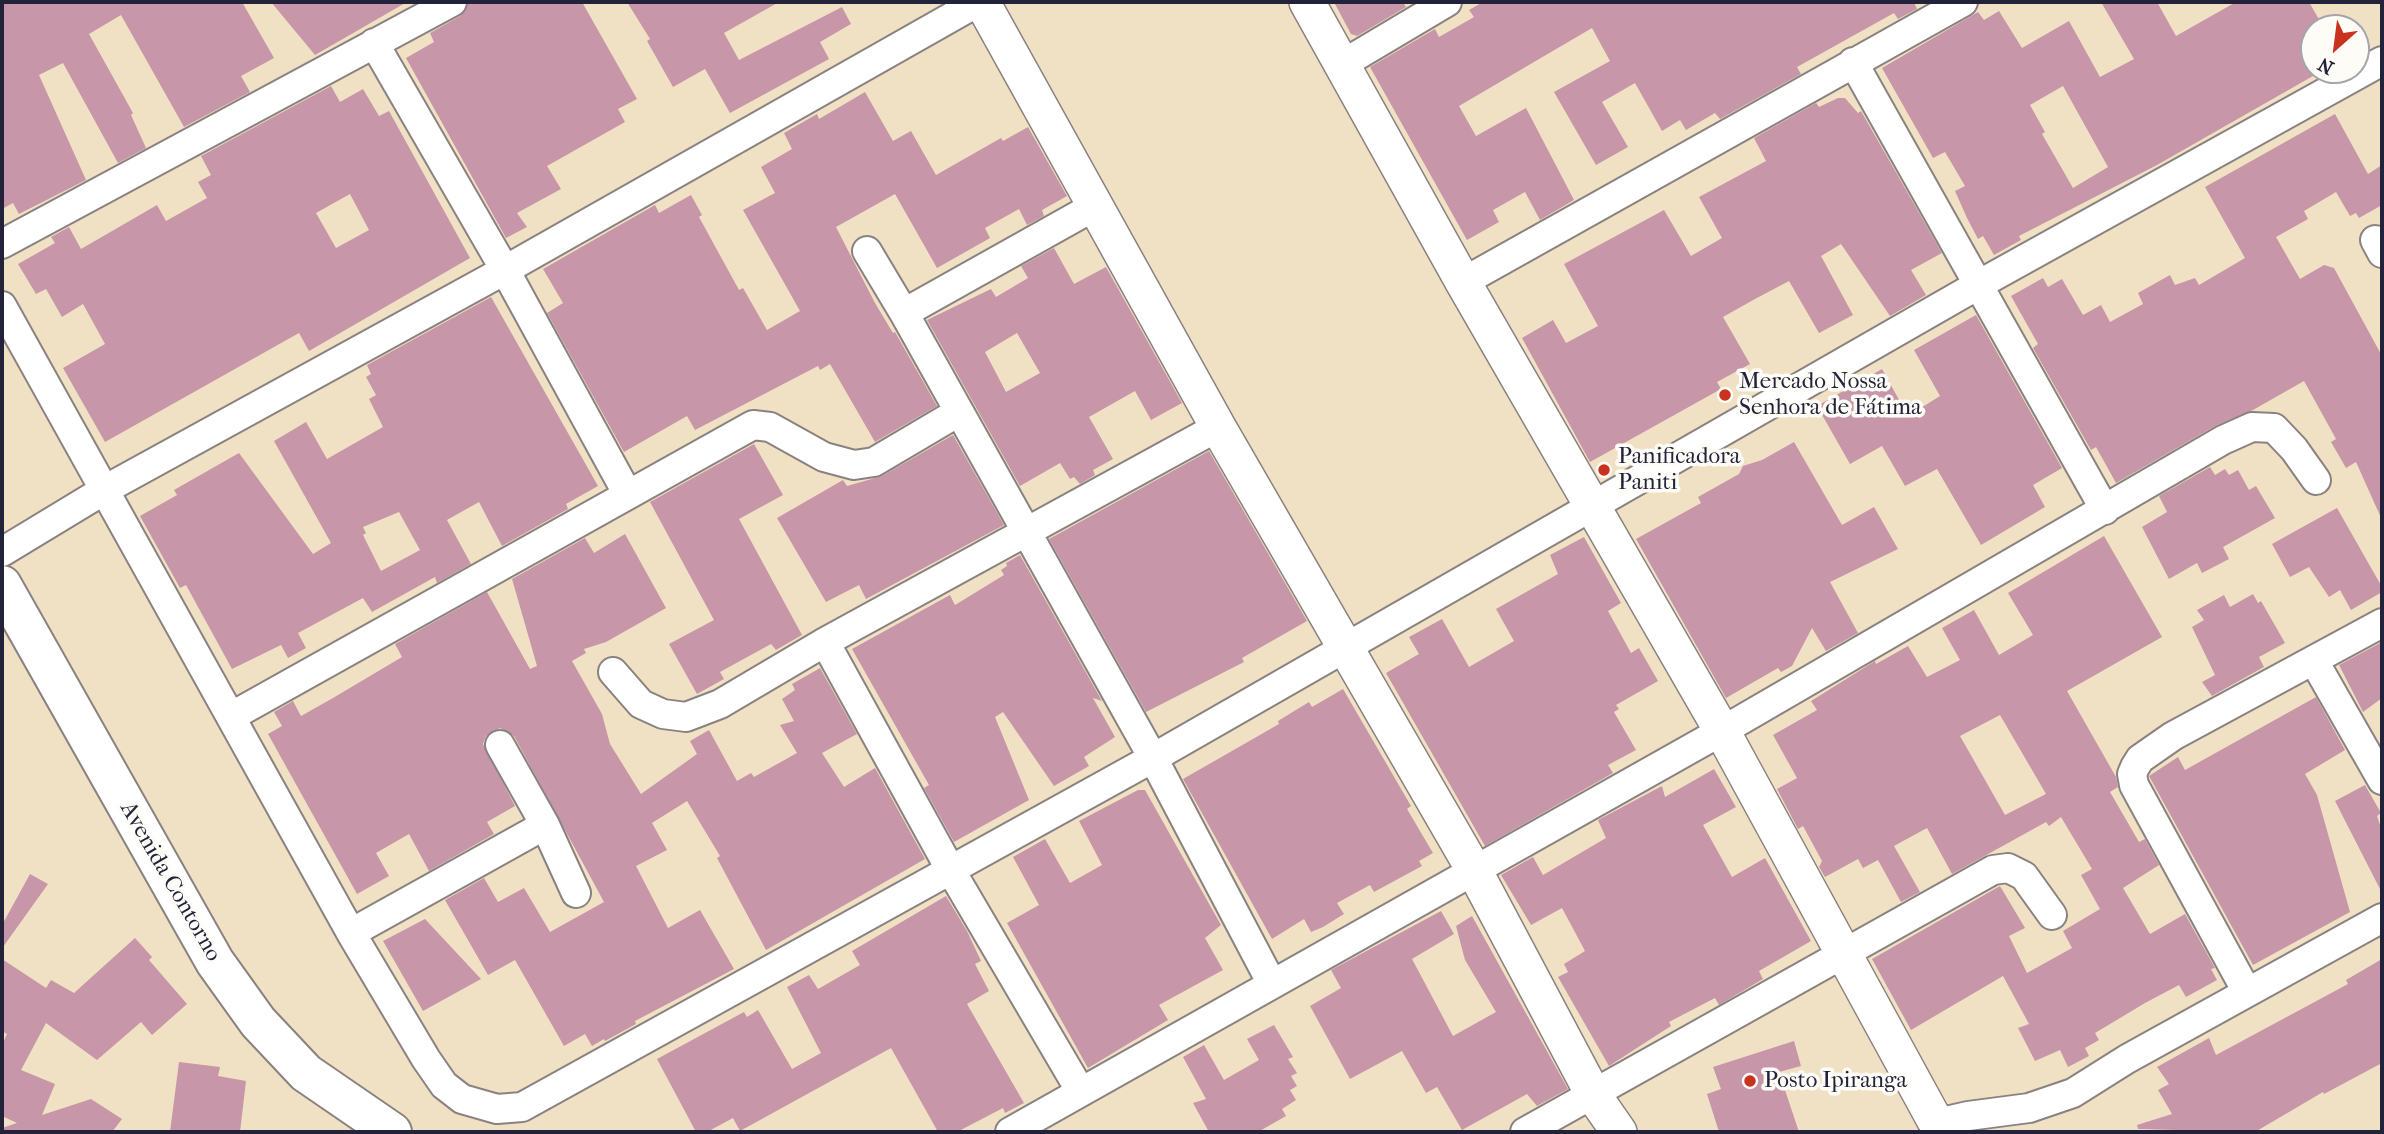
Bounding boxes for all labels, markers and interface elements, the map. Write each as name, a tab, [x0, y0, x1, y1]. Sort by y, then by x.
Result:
north arrow	[2300, 14, 2370, 84]
text: N	[2315, 53, 2338, 79]
place label: Mercado Nossa Senhora de Fátima	[1739, 368, 1922, 422]
marker: Mercado Nossa Senhora de Fátima	[1717, 387, 1733, 403]
place label: Panificadora Paniti	[1618, 443, 1740, 497]
marker: Panificadora Paniti	[1596, 462, 1612, 478]
street label: Avenida Contorno	[113, 797, 227, 967]
place label: Posto Ipiranga	[1764, 1067, 1907, 1095]
marker: Posto Ipiranga	[1742, 1073, 1758, 1089]

